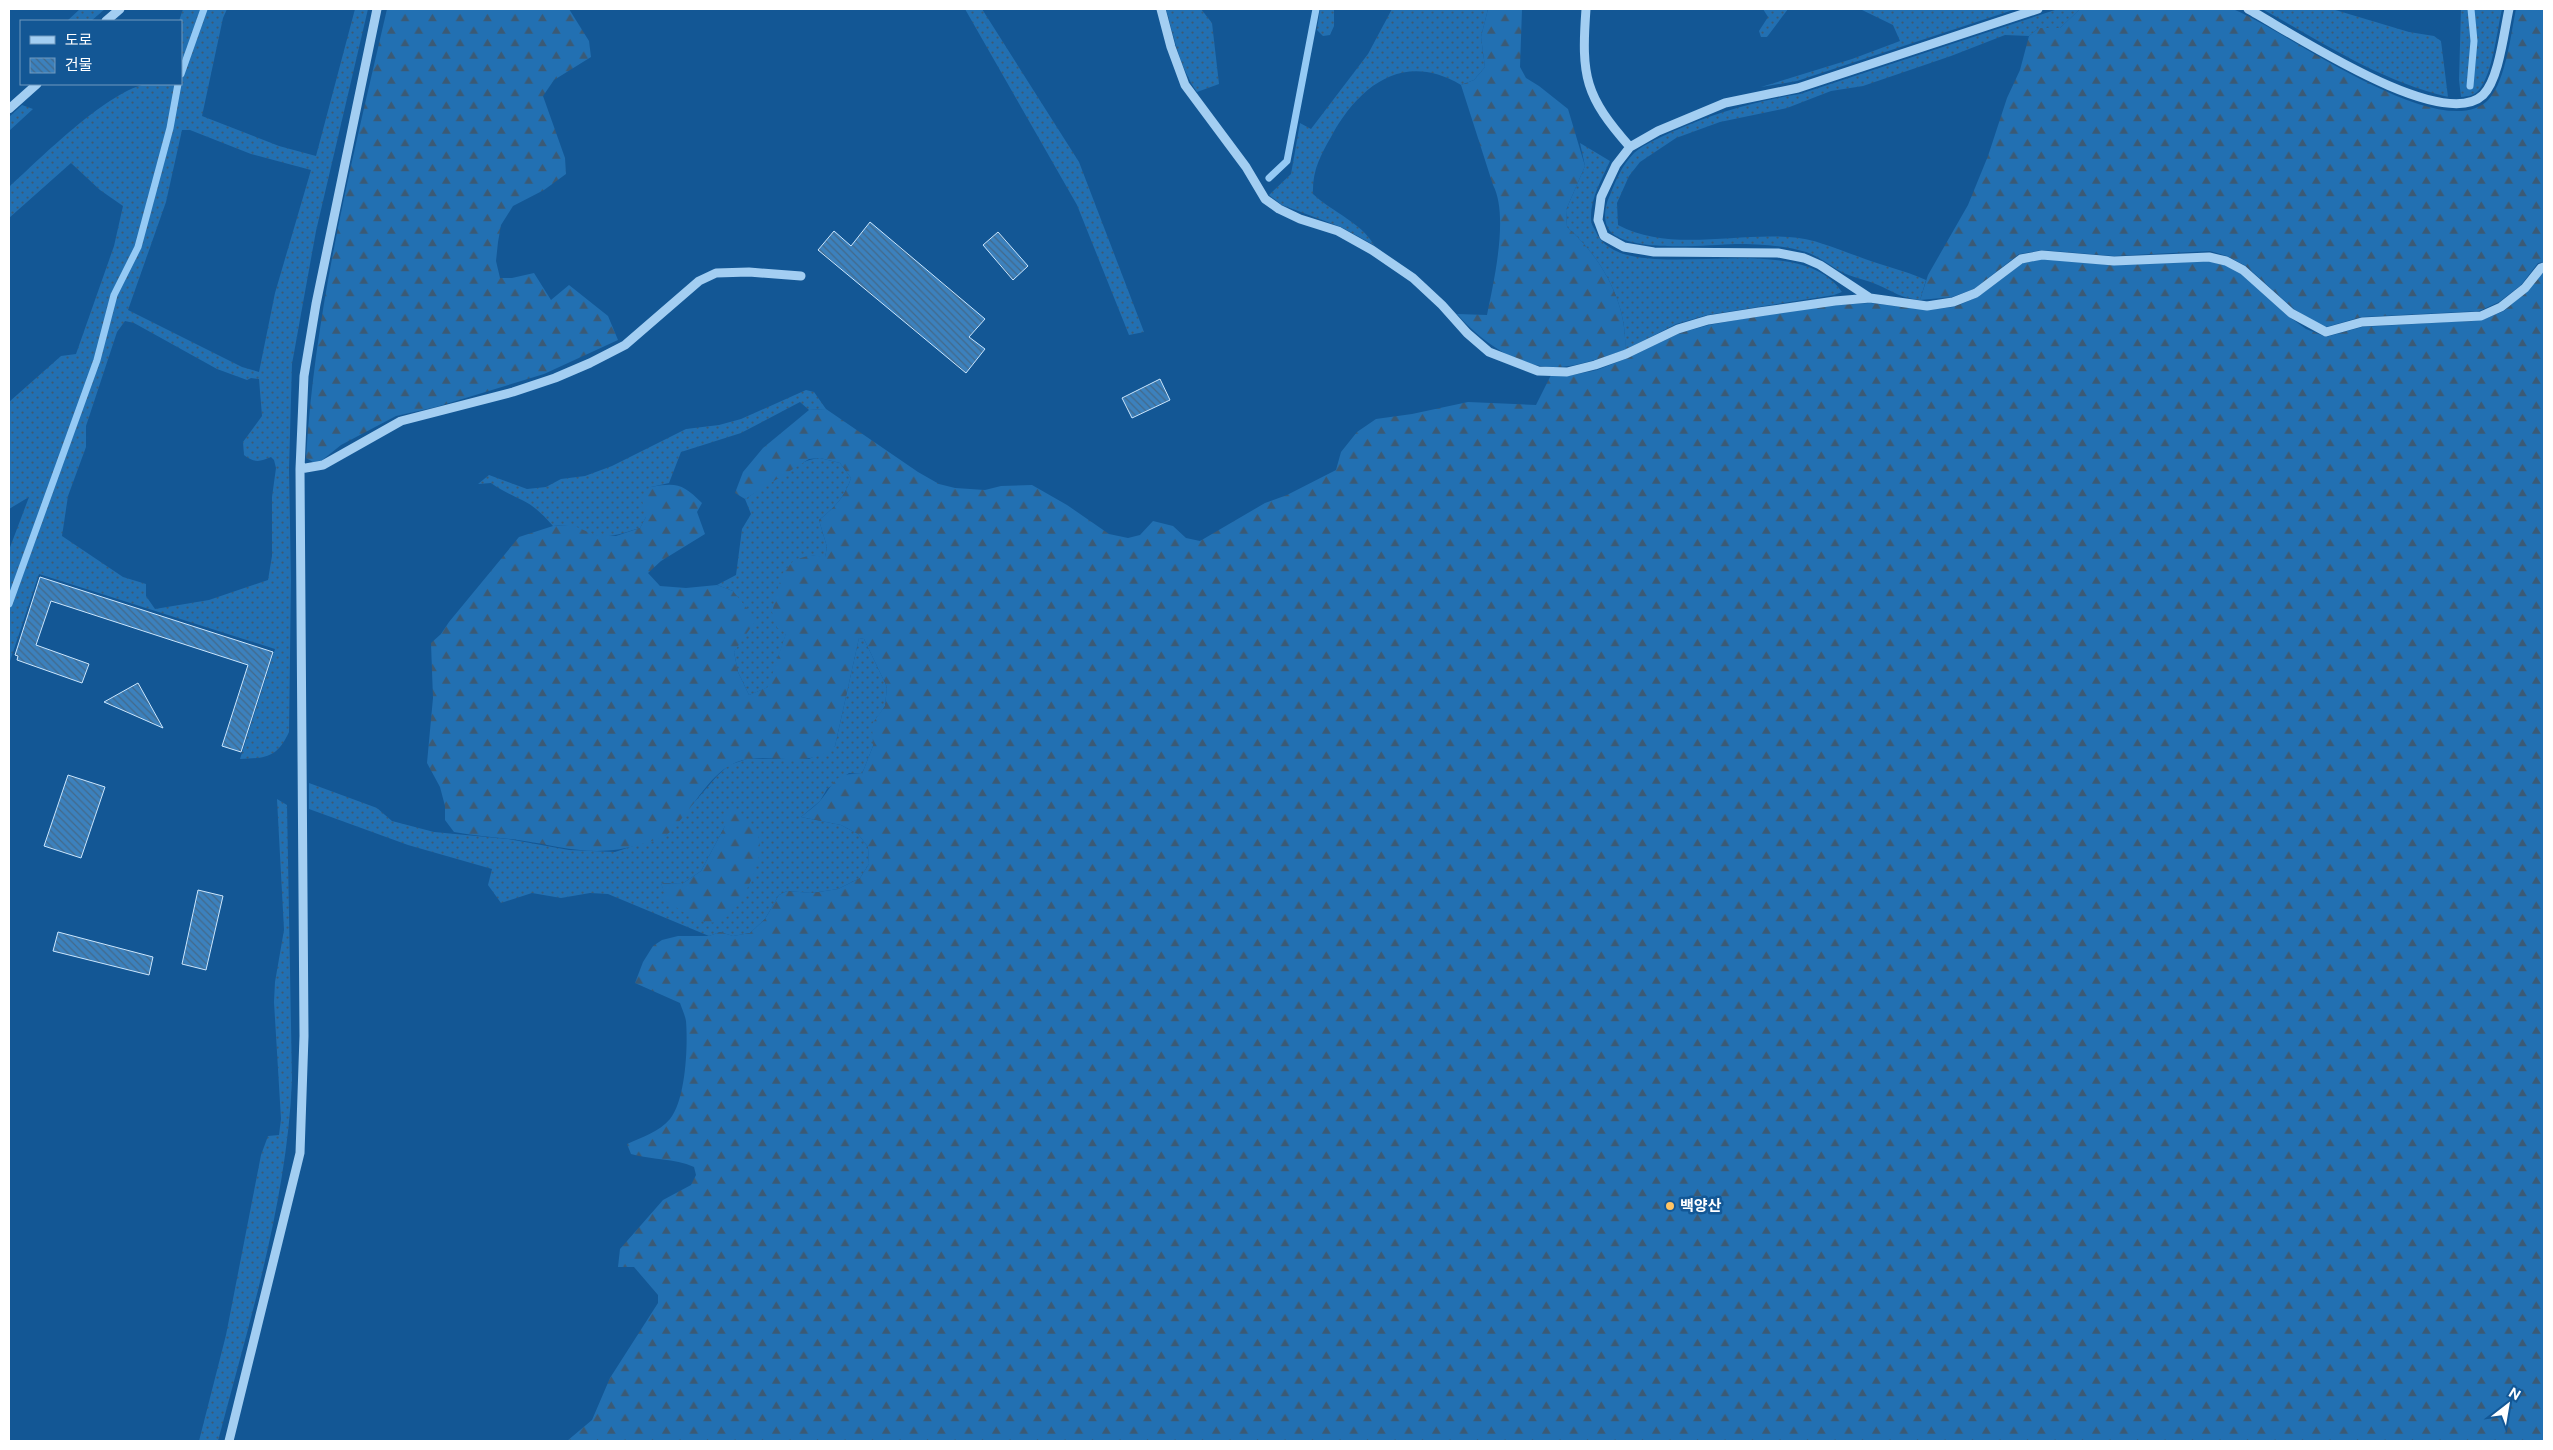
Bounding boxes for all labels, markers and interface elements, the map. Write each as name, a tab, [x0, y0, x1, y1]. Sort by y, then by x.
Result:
legend	[20, 20, 182, 85]
text: 도로	[65, 31, 93, 48]
text: 건물	[65, 56, 93, 73]
place label: 백양산	[1680, 1197, 1722, 1214]
marker: 백양산	[1664, 1200, 1676, 1212]
north arrow	[2483, 1380, 2533, 1430]
text: N	[2506, 1384, 2524, 1404]

